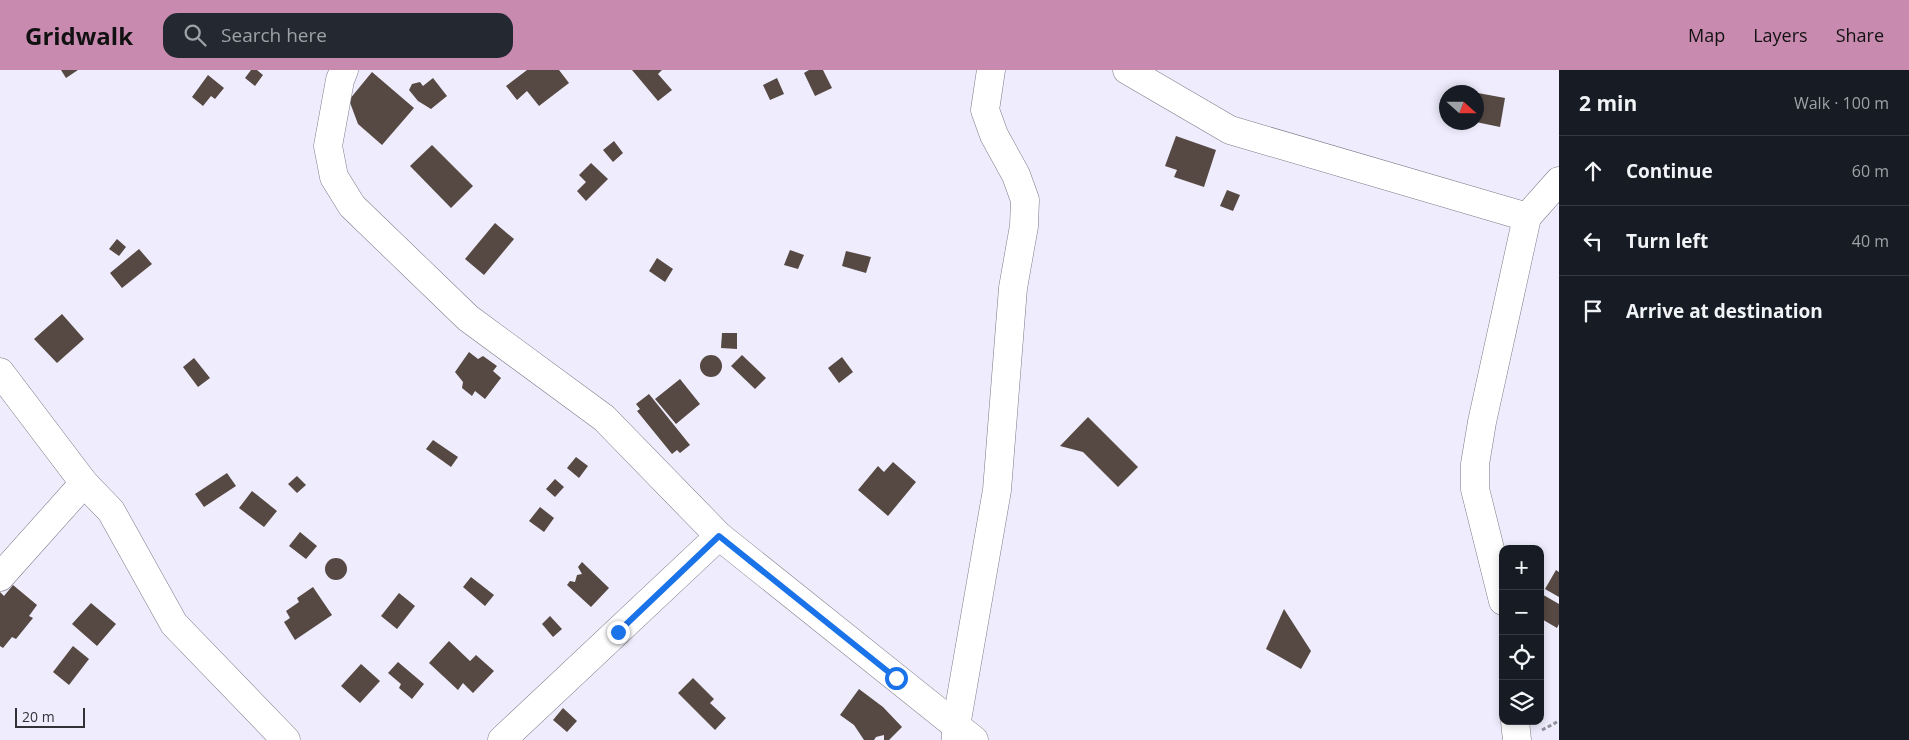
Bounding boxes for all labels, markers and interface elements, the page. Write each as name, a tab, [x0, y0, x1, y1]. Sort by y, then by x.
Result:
search box	[163, 13, 513, 58]
text: Gridwalk	[25, 19, 133, 52]
icon: search	[181, 21, 209, 49]
text: Search here	[221, 22, 327, 48]
text: Map	[1688, 23, 1725, 47]
text: Layers	[1753, 23, 1808, 47]
text: Share	[1836, 23, 1884, 47]
north arrow	[1439, 85, 1484, 130]
text: 2 min	[1579, 89, 1637, 117]
text: Walk · 100 m	[1794, 92, 1889, 114]
icon: ahead	[1579, 157, 1607, 185]
text: Continue	[1626, 158, 1713, 184]
text: 60 m	[1852, 160, 1889, 182]
icon: left	[1579, 227, 1607, 255]
text: Turn left	[1626, 228, 1708, 254]
text: 40 m	[1852, 230, 1889, 252]
icon: arrive	[1579, 297, 1607, 325]
text: Arrive at destination	[1626, 298, 1823, 324]
map controls	[1499, 545, 1544, 725]
button: +	[1499, 545, 1544, 590]
button: −	[1499, 590, 1544, 635]
route end	[607, 621, 630, 644]
button: locate	[1499, 635, 1544, 680]
route start	[885, 667, 908, 690]
button: layers	[1499, 680, 1544, 725]
scale bar	[15, 705, 85, 728]
text: 20 m	[22, 707, 55, 726]

